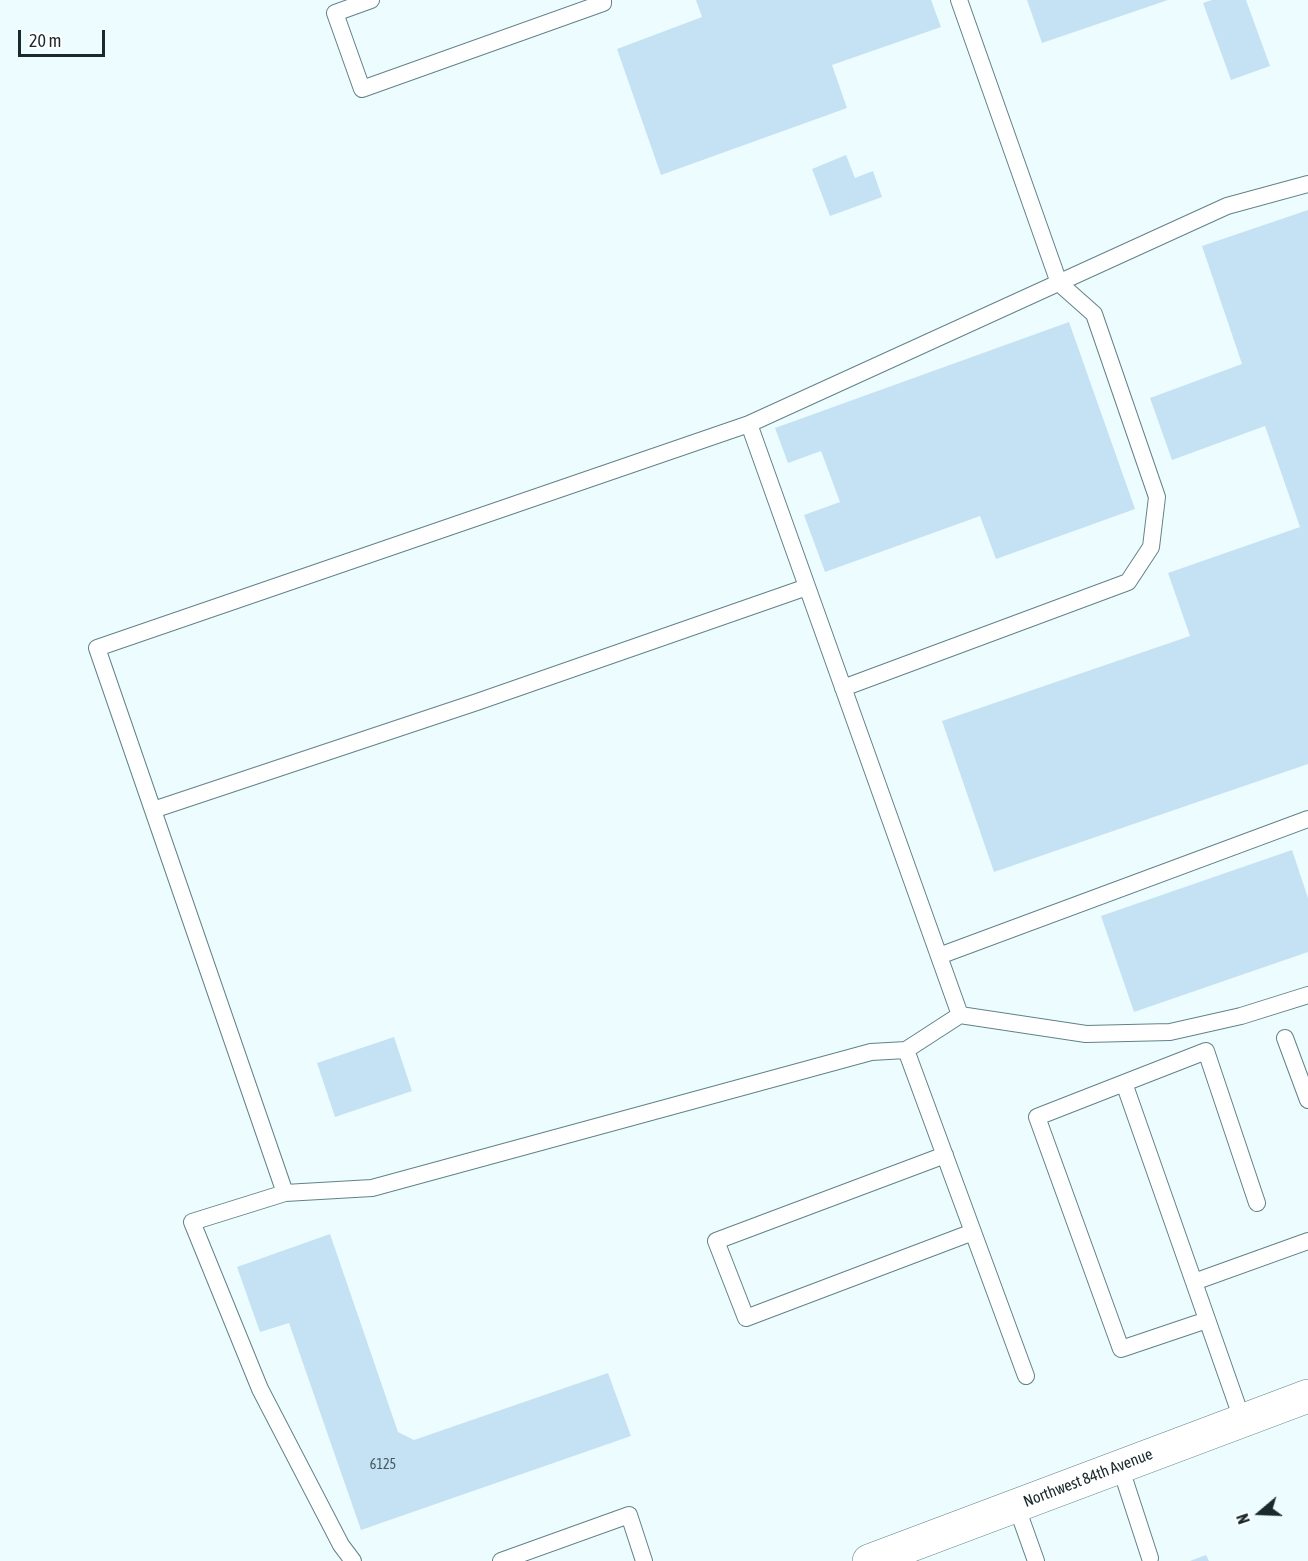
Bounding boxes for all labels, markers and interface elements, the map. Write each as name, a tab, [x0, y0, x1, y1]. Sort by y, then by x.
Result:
scale bar	[21, 18, 108, 56]
text: 20 m	[29, 30, 61, 51]
street label: Northwest 84th Avenue	[1021, 1445, 1155, 1511]
house number: 6125	[370, 1457, 396, 1473]
north arrow	[1230, 1483, 1290, 1543]
text: N	[1233, 1511, 1253, 1526]

